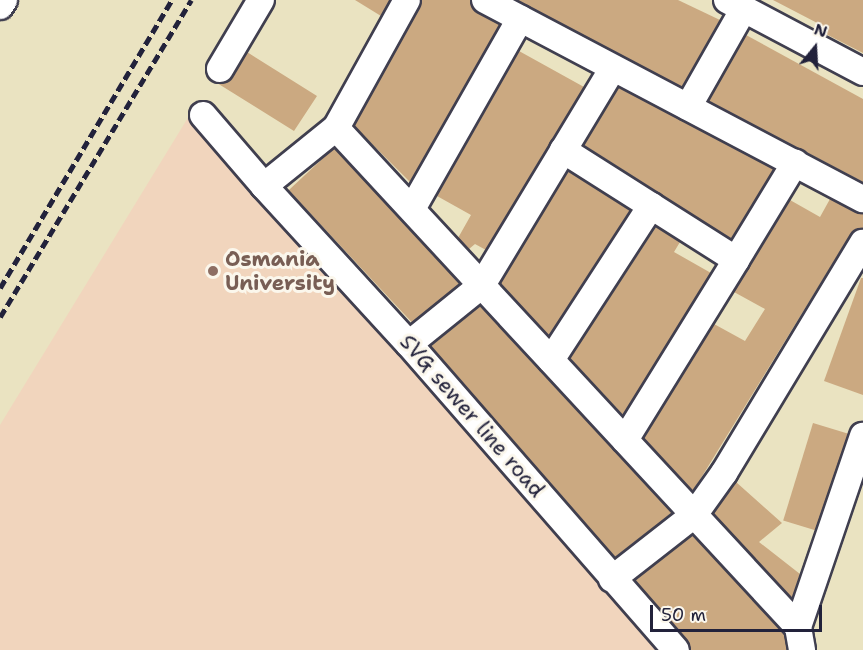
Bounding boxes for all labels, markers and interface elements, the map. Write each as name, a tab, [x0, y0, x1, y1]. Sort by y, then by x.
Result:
north arrow	[785, 18, 845, 78]
text: N	[811, 18, 830, 42]
place label: Osmania University	[225, 246, 335, 296]
marker: Osmania University	[206, 264, 220, 278]
street label: SVG sewer line road	[394, 330, 550, 502]
scale bar	[653, 593, 826, 631]
text: 50 m	[661, 603, 706, 627]

